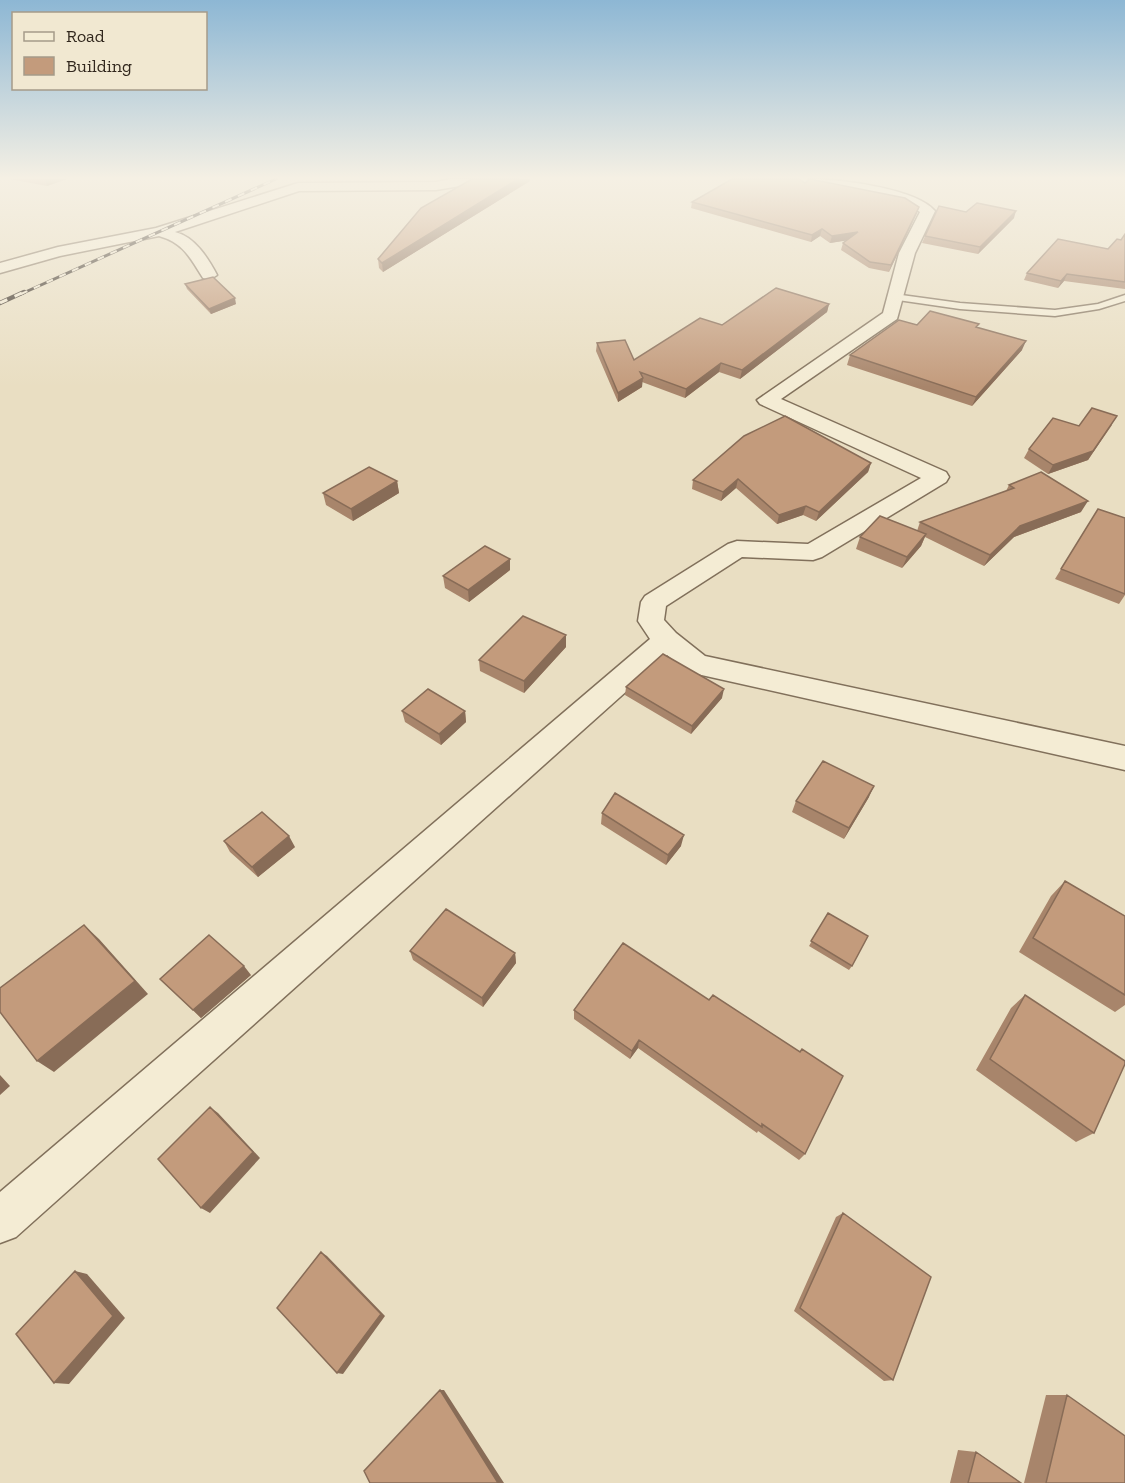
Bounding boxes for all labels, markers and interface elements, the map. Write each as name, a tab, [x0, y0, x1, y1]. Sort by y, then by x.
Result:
legend	[12, 12, 207, 90]
text: Road	[66, 25, 105, 47]
text: Building	[66, 55, 132, 77]

